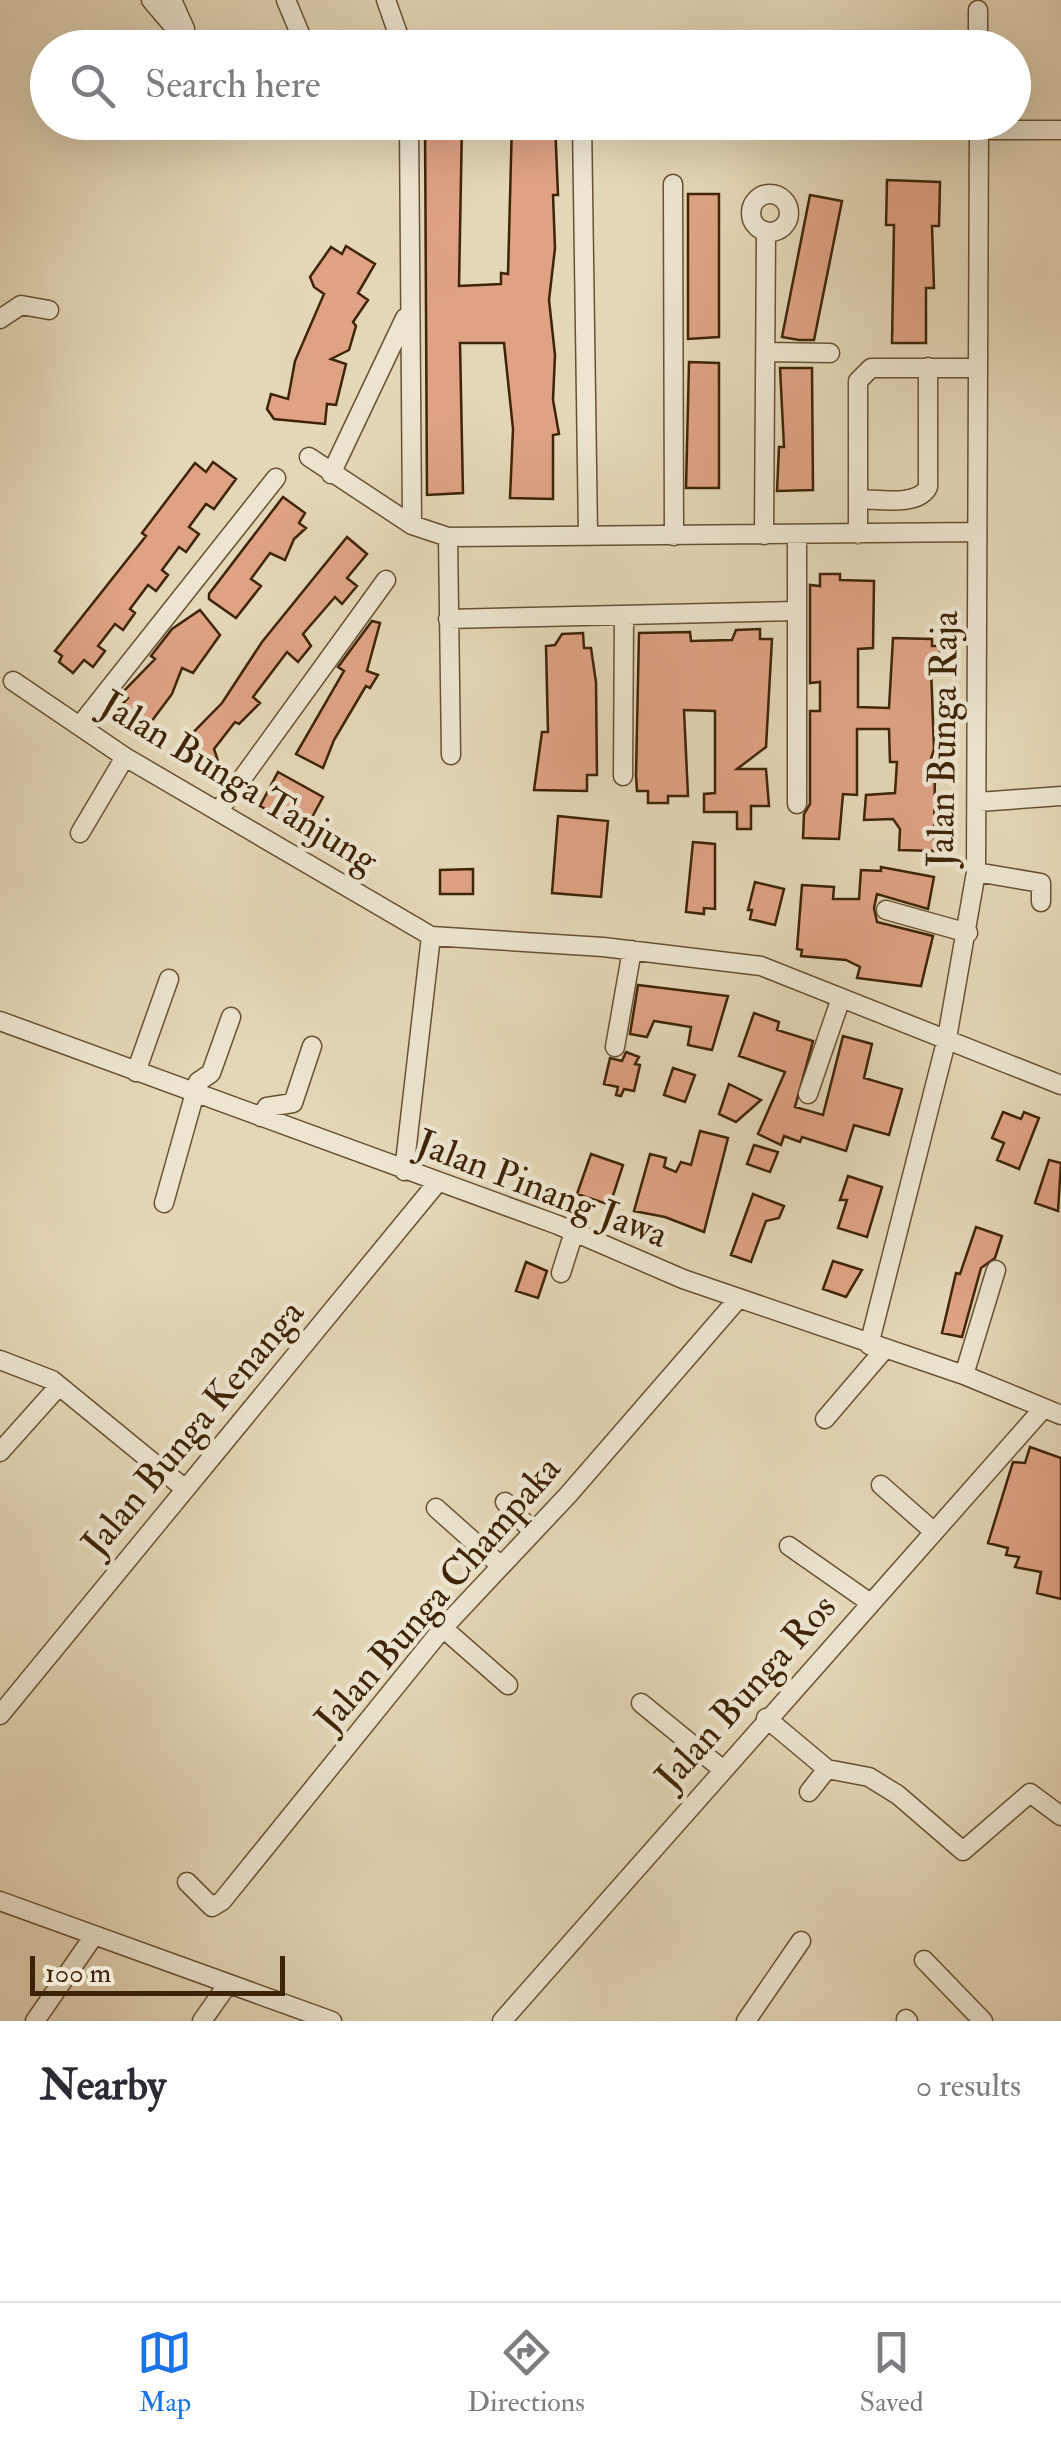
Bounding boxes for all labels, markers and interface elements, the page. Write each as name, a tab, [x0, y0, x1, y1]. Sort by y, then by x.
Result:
search box	[30, 30, 1031, 140]
icon: search	[65, 58, 120, 113]
text: Search here	[145, 61, 321, 109]
street label: Jalan Bunga Raja	[917, 610, 969, 869]
street label: Jalan Bunga Tanjung	[91, 680, 388, 884]
street label: Jalan Pinang Jawa	[409, 1119, 675, 1259]
street label: Jalan Bunga Kenanga	[71, 1289, 315, 1567]
street label: Jalan Bunga Champaka	[304, 1446, 571, 1743]
street label: Jalan Bunga Ros	[645, 1584, 847, 1801]
scale bar	[30, 1951, 285, 1996]
text: 100 m	[45, 1956, 111, 1991]
text: Nearby	[40, 2060, 166, 2112]
text: 0 results	[916, 2066, 1021, 2106]
tab: Map	[137, 2325, 192, 2420]
tab: Directions	[467, 2325, 585, 2420]
tab: Saved	[860, 2325, 924, 2420]

